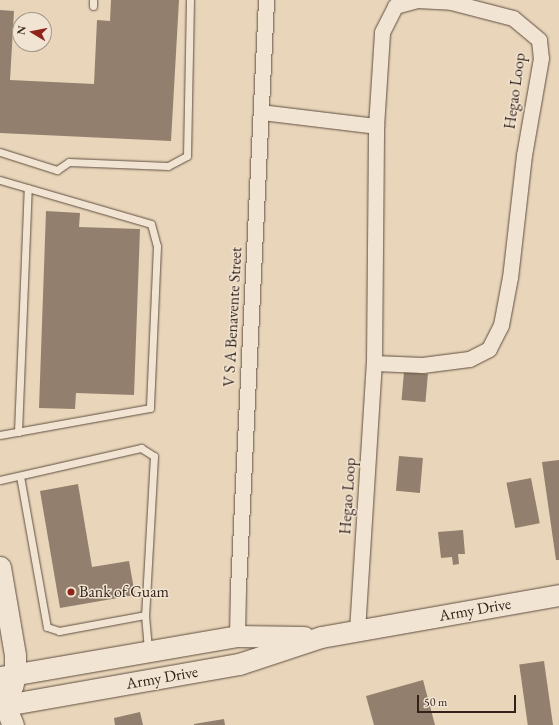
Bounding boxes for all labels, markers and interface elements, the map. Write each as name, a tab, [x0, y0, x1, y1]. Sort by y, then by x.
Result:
north arrow	[12, 12, 52, 52]
text: N	[14, 24, 29, 36]
street label: Hegao Loop	[500, 51, 530, 131]
street label: V S A Benavente Street	[220, 247, 246, 387]
street label: Hegao Loop	[336, 457, 360, 535]
place label: Bank of Guam	[79, 582, 169, 602]
marker: Bank of Guam	[66, 587, 76, 597]
street label: Army Drive	[438, 594, 512, 626]
street label: Army Drive	[125, 662, 199, 694]
scale bar	[419, 687, 518, 713]
text: 50 m	[424, 694, 447, 710]

